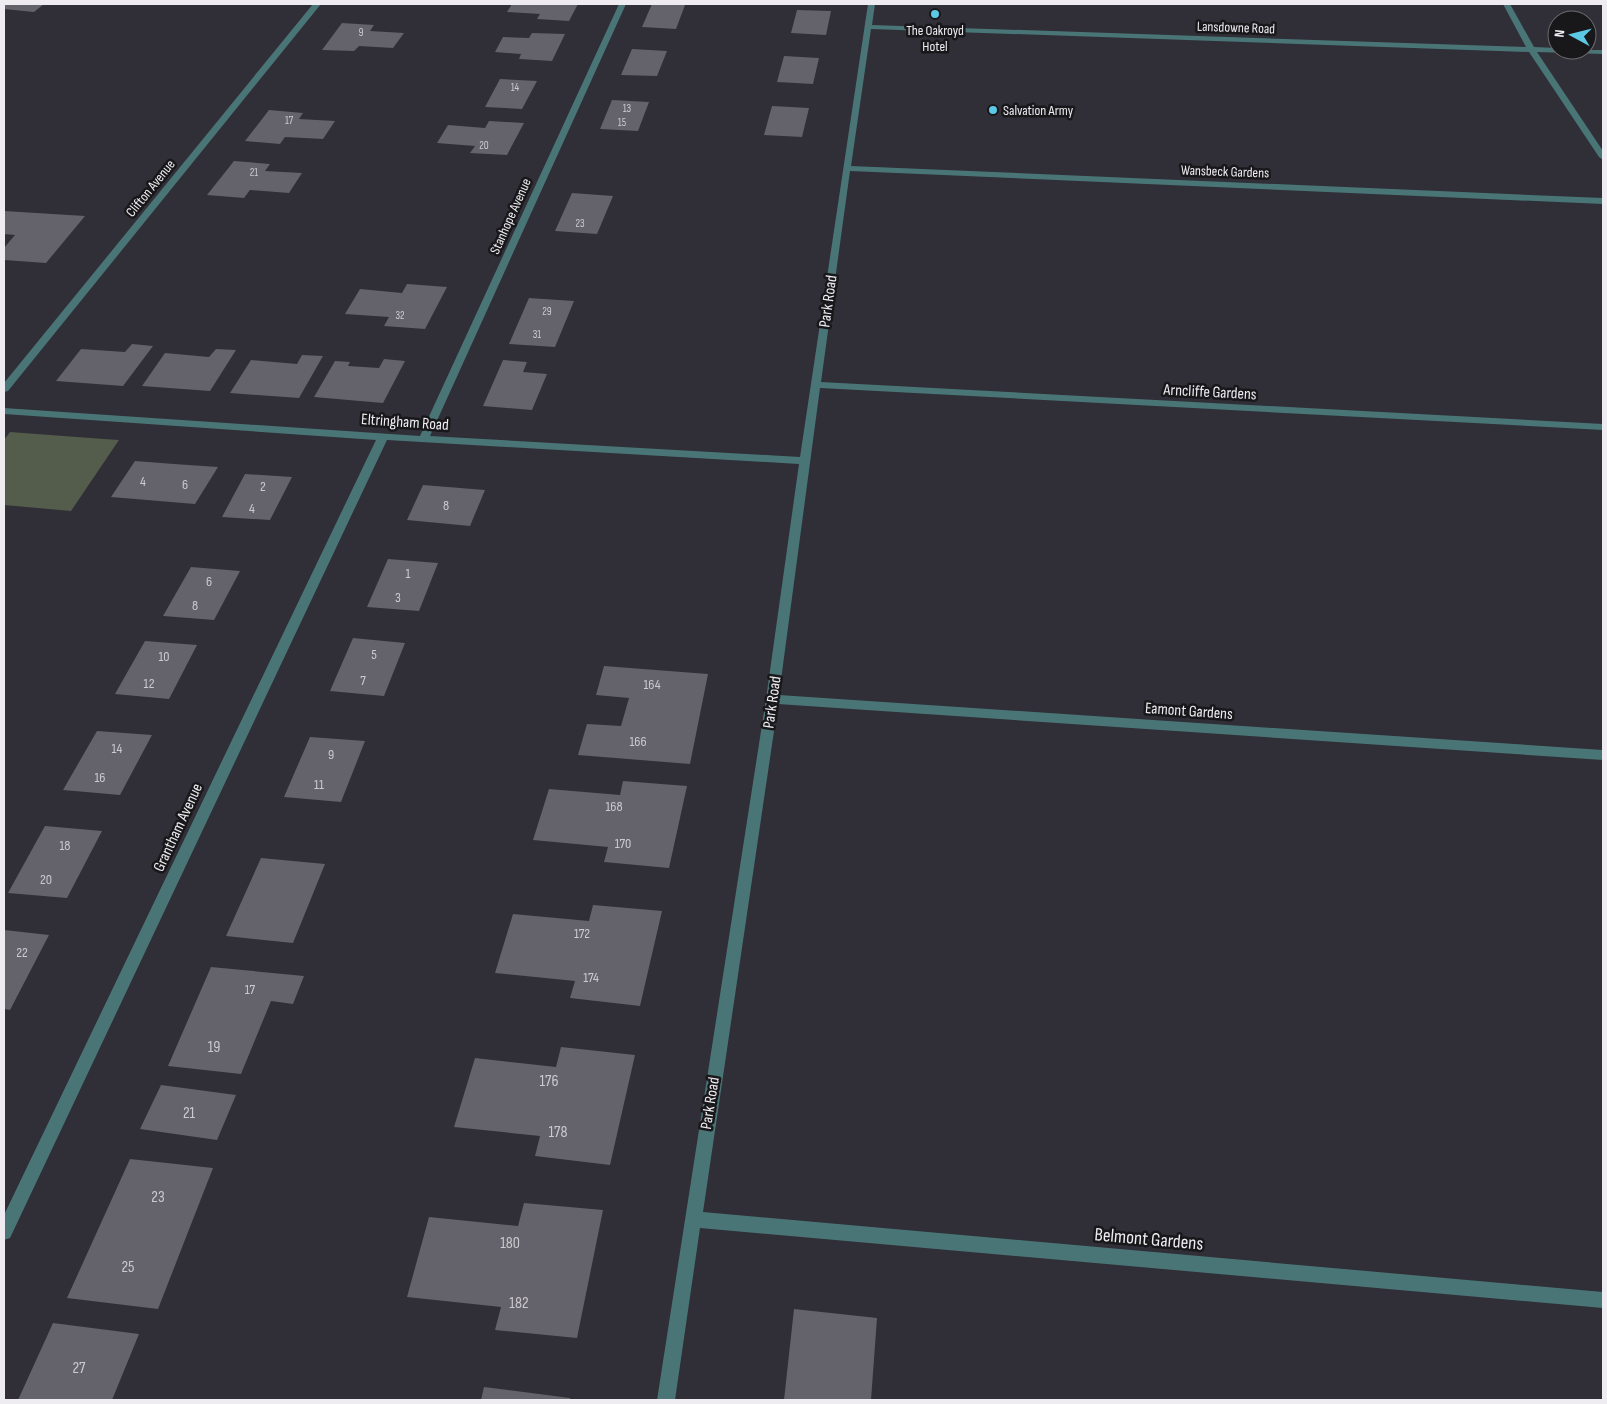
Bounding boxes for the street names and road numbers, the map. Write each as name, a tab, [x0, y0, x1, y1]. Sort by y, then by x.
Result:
street label: Lansdowne Road	[1197, 18, 1276, 37]
street label: Clifton Avenue	[122, 156, 179, 220]
street label: Wansbeck Gardens	[1181, 161, 1269, 182]
street label: Stanhope Avenue	[486, 176, 535, 257]
street label: Park Road	[815, 274, 842, 329]
street label: Arncliffe Gardens	[1162, 381, 1257, 404]
street label: Eltringham Road	[360, 410, 449, 435]
street label: Park Road	[759, 675, 786, 730]
street label: Eamont Gardens	[1144, 699, 1234, 724]
street label: Grantham Avenue	[150, 780, 207, 875]
street label: Park Road	[697, 1076, 724, 1131]
street label: Belmont Gardens	[1093, 1223, 1204, 1256]

